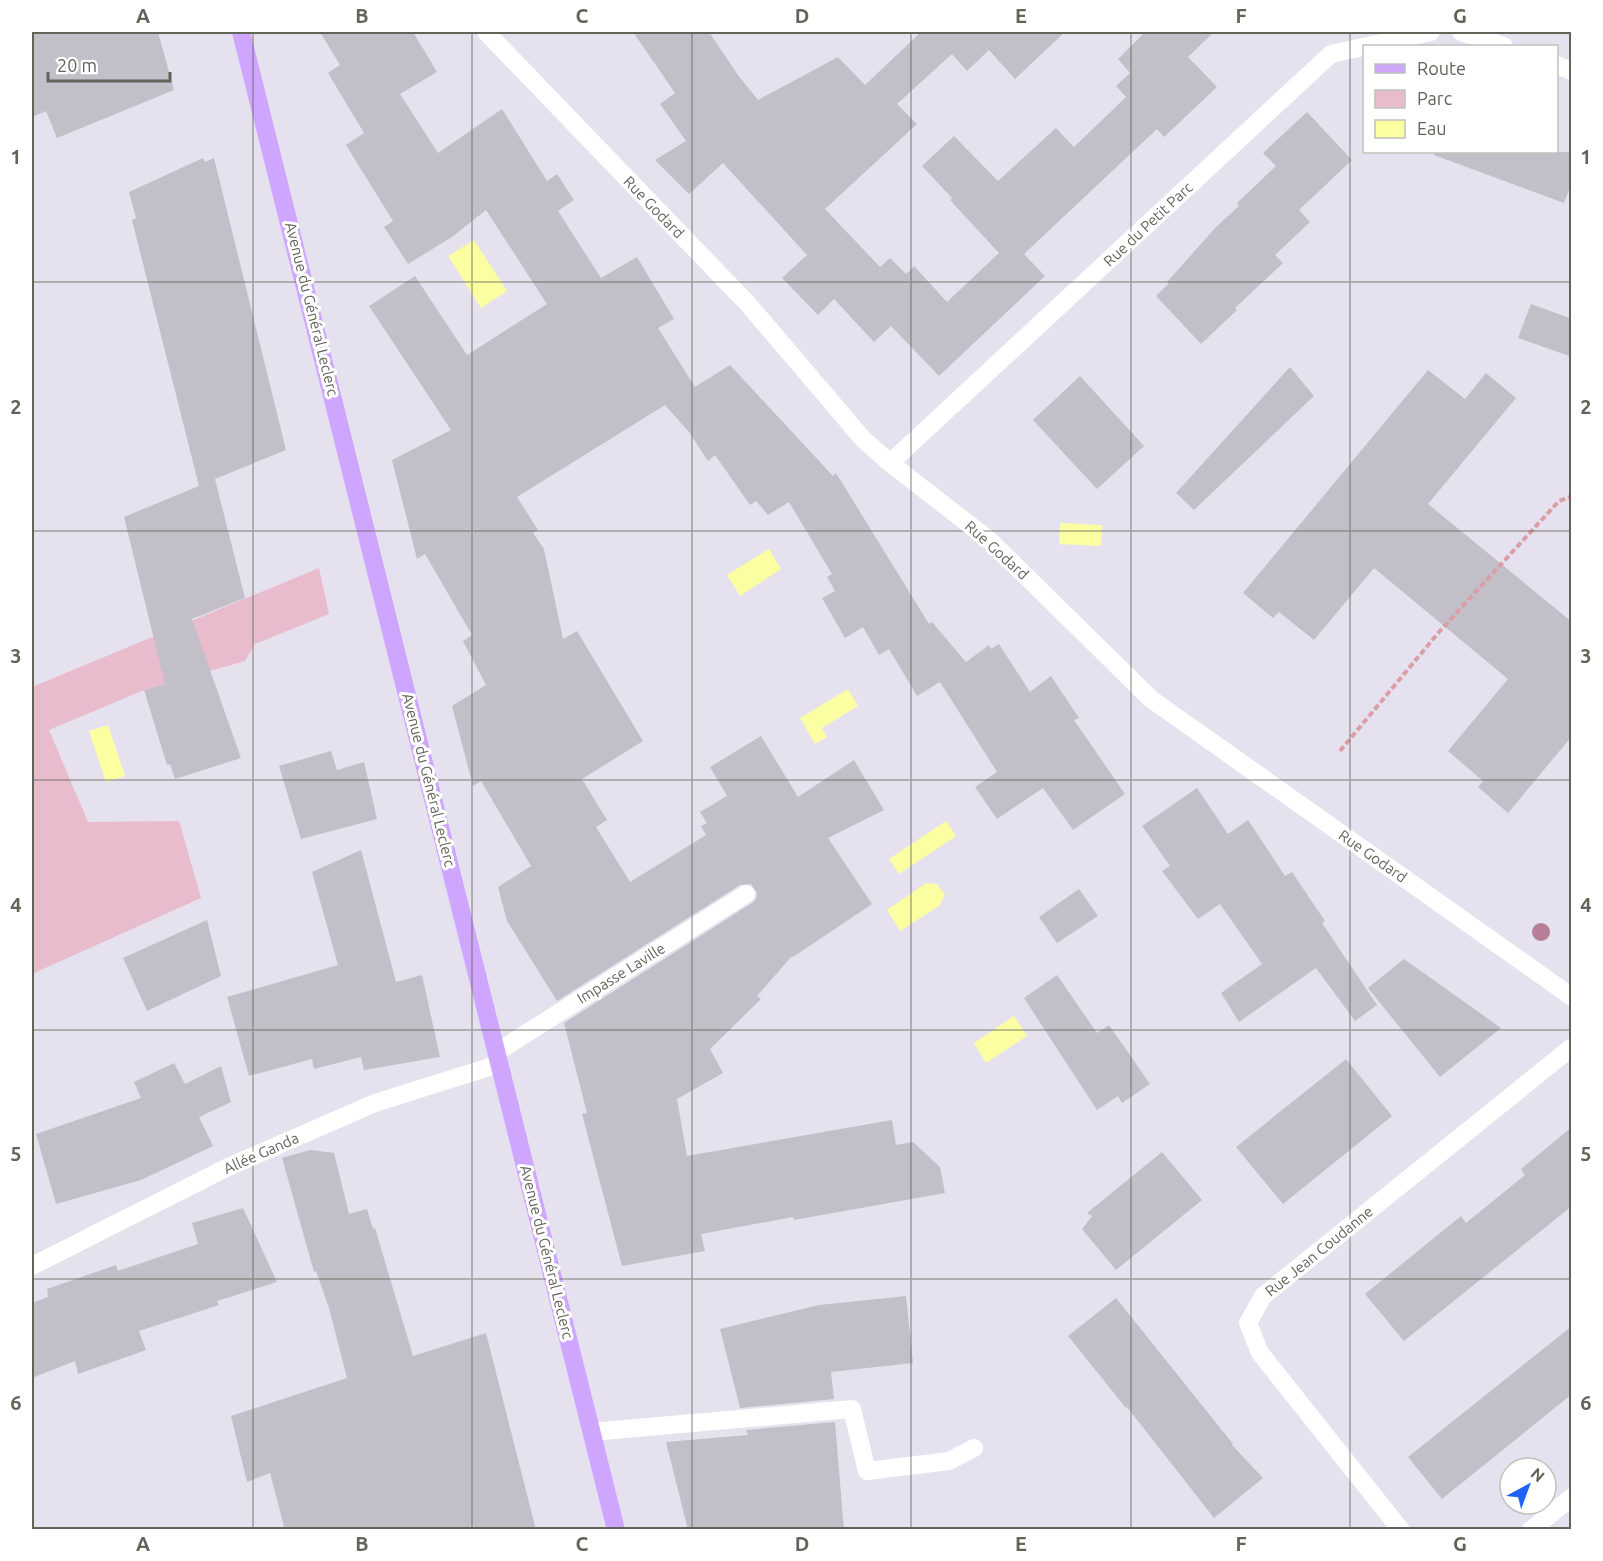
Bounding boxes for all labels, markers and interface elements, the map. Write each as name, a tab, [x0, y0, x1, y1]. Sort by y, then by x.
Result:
text: A	[136, 4, 150, 27]
text: B	[355, 4, 369, 27]
text: C	[576, 4, 589, 27]
text: D	[795, 4, 809, 27]
text: E	[1015, 4, 1027, 27]
text: F	[1235, 4, 1247, 27]
text: G	[1453, 4, 1467, 27]
scale bar	[48, 45, 170, 83]
legend	[1363, 45, 1558, 153]
text: 20 m	[57, 55, 97, 75]
text: Route	[1417, 58, 1466, 78]
text: Parc	[1417, 88, 1452, 108]
text: Eau	[1417, 118, 1447, 138]
text: 1	[10, 145, 22, 168]
text: 1	[1580, 145, 1592, 168]
street label: Rue Godard	[620, 173, 688, 241]
street label: Rue du Petit Parc	[1100, 178, 1196, 270]
street label: Avenue du Général Leclerc	[282, 220, 342, 398]
text: 2	[10, 395, 22, 418]
text: 2	[1580, 395, 1592, 418]
street label: Rue Godard	[962, 517, 1032, 583]
text: 3	[10, 644, 22, 667]
text: 3	[1580, 644, 1592, 667]
street label: Avenue du Général Leclerc	[399, 691, 459, 869]
street label: Rue Godard	[1336, 826, 1410, 886]
text: 4	[10, 893, 22, 916]
text: 4	[1580, 893, 1592, 916]
street label: Impasse Laville	[574, 939, 668, 1007]
street label: Allée Ganda	[221, 1129, 301, 1177]
text: 5	[10, 1142, 22, 1165]
text: 5	[1580, 1142, 1592, 1165]
street label: Avenue du Général Leclerc	[517, 1163, 577, 1341]
street label: Rue Jean Coudanne	[1262, 1202, 1376, 1300]
text: 6	[10, 1391, 22, 1414]
text: 6	[1580, 1391, 1592, 1414]
north arrow	[1498, 1456, 1558, 1516]
text: N	[1527, 1464, 1548, 1485]
text: A	[136, 1532, 150, 1555]
text: B	[355, 1532, 369, 1555]
text: C	[576, 1532, 589, 1555]
text: D	[795, 1532, 809, 1555]
text: E	[1015, 1532, 1027, 1555]
text: F	[1235, 1532, 1247, 1555]
text: G	[1453, 1532, 1467, 1555]

